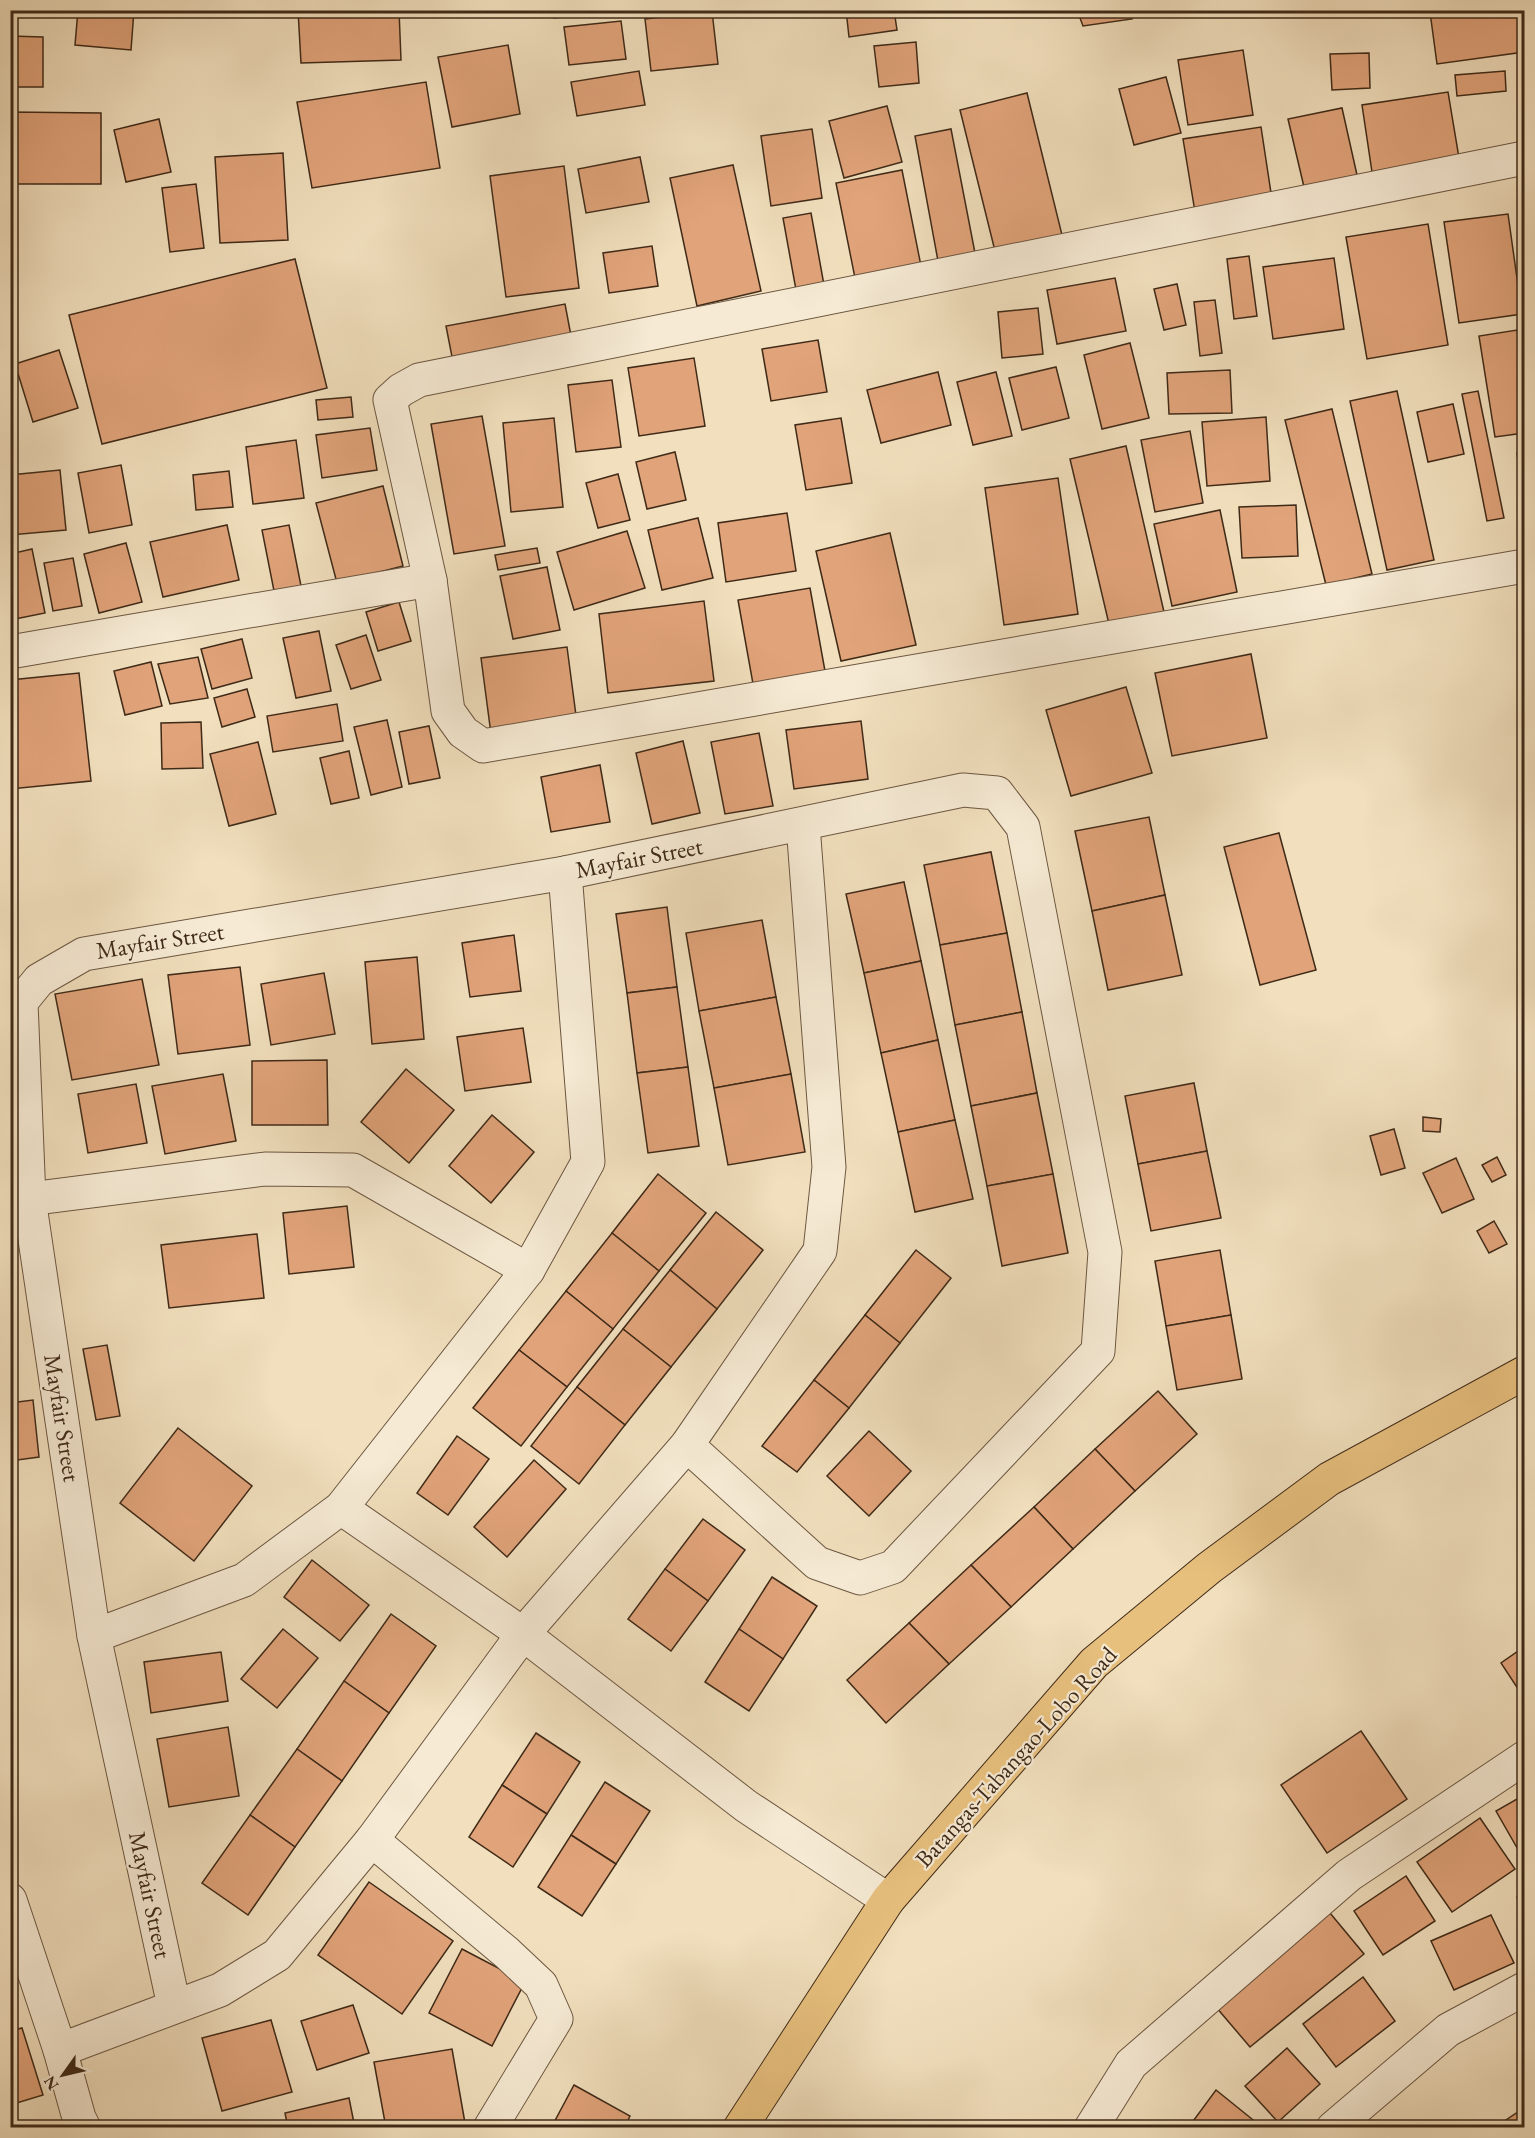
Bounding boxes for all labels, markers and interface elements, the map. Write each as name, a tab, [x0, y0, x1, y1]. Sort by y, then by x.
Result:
street label: Mayfair Street	[573, 830, 706, 885]
street label: Mayfair Street	[94, 915, 227, 966]
street label: Mayfair Street	[37, 1352, 88, 1485]
street label: Batangas-Tabangao-Lobo Road	[908, 1639, 1124, 1874]
street label: Mayfair Street	[122, 1829, 179, 1962]
north arrow	[33, 2045, 93, 2105]
text: N	[39, 2072, 63, 2094]

